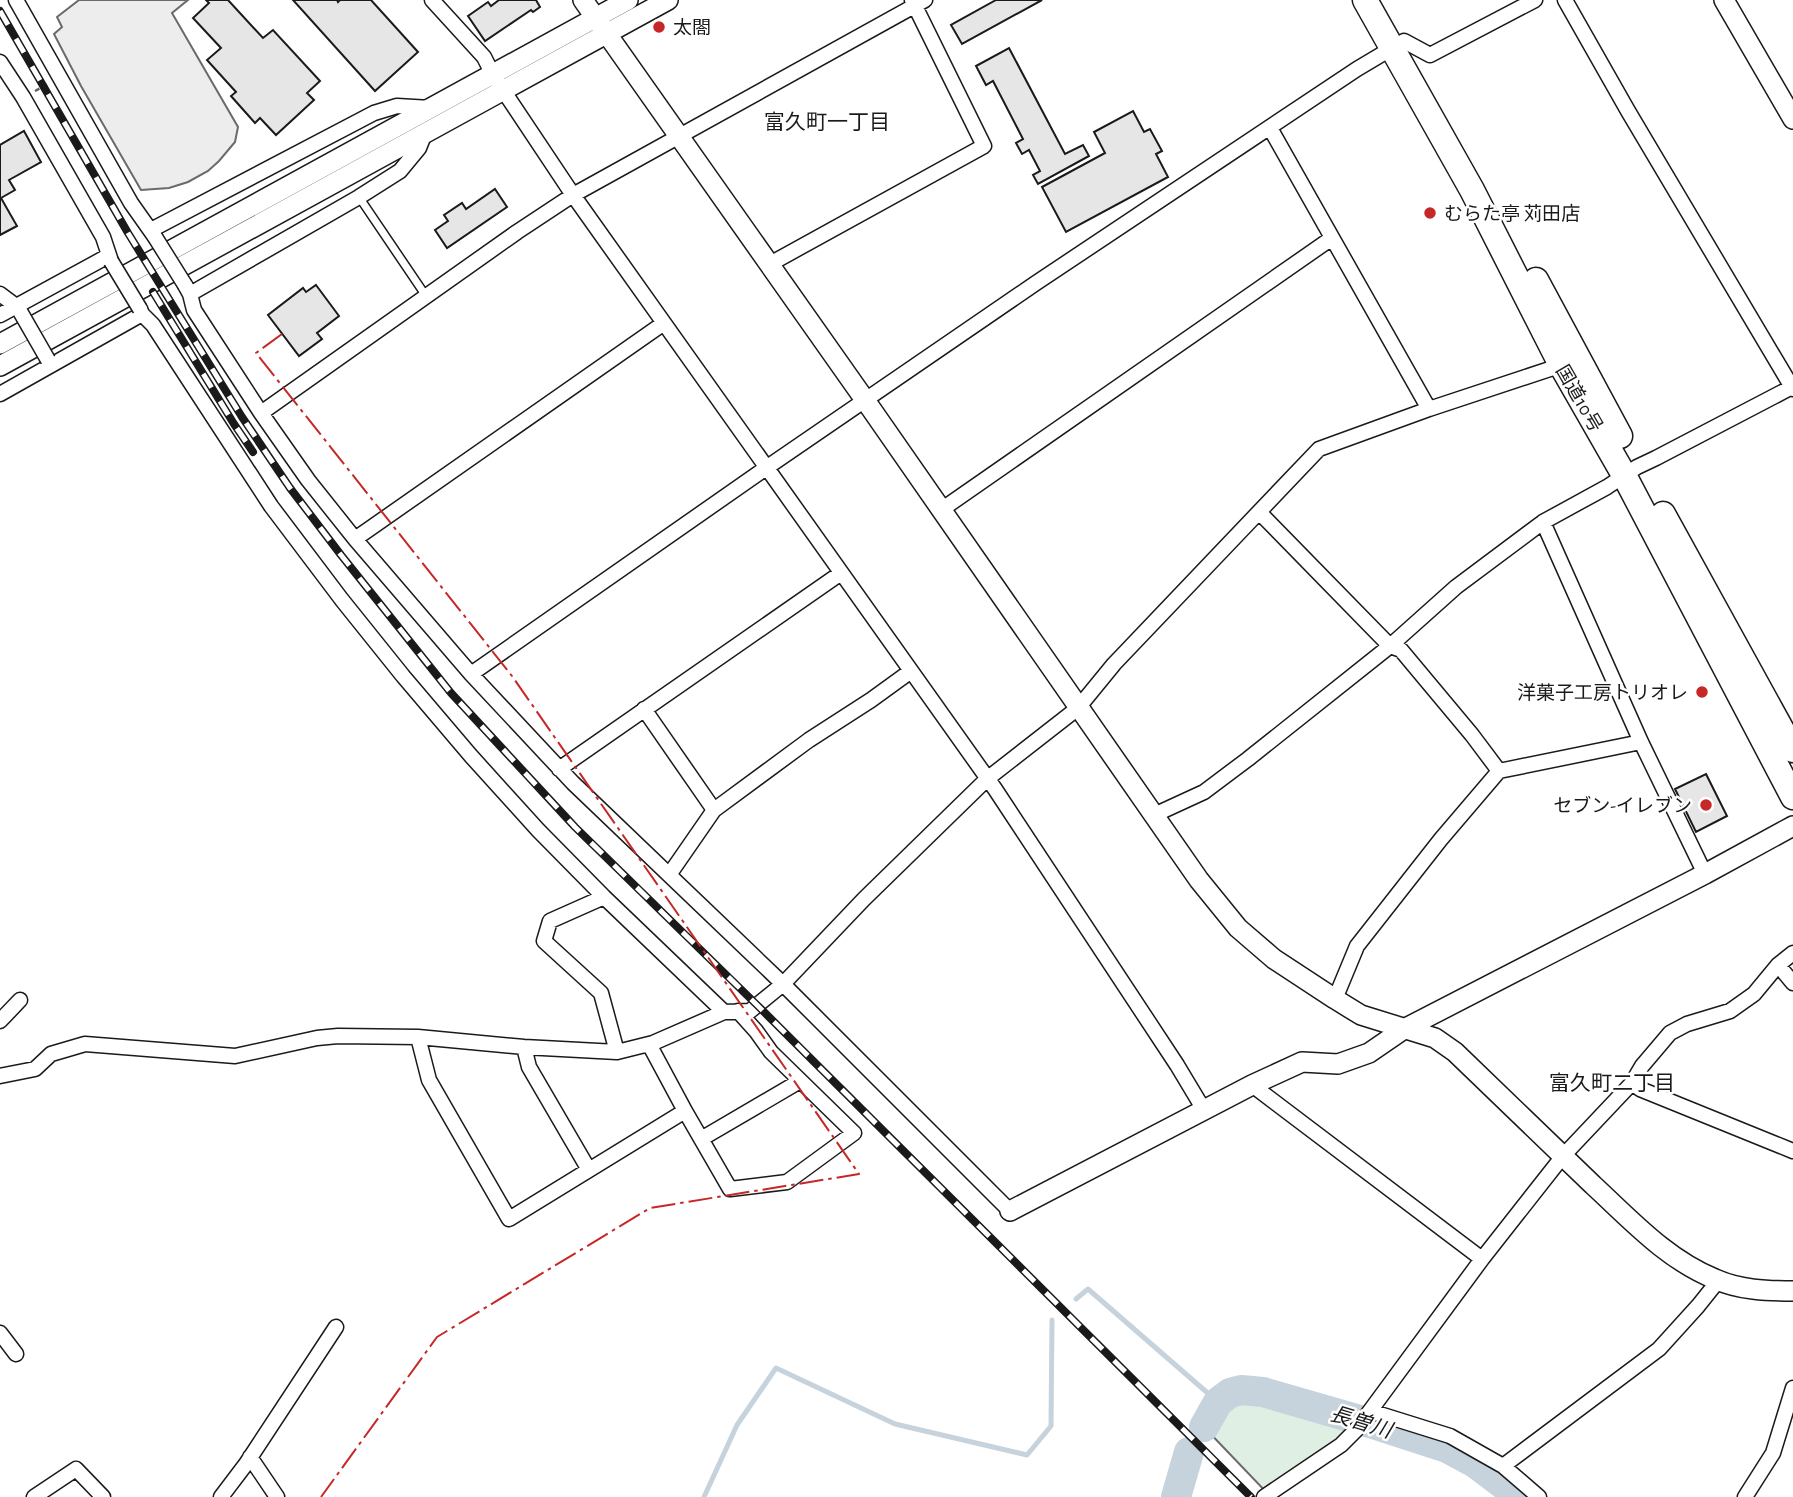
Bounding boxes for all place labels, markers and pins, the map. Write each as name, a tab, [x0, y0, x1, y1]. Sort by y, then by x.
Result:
place label: 太閤	[673, 18, 711, 38]
marker: 太閤	[651, 19, 667, 35]
place label: むらた亭 苅田店	[1444, 203, 1580, 224]
marker: むらた亭 苅田店	[1422, 205, 1438, 221]
place label: 洋菓子工房トリオレ	[1517, 683, 1688, 703]
marker: 洋菓子工房トリオレ	[1694, 684, 1710, 700]
place label: セブン-イレブン	[1553, 795, 1692, 816]
marker: セブン-イレブン	[1698, 797, 1714, 813]

